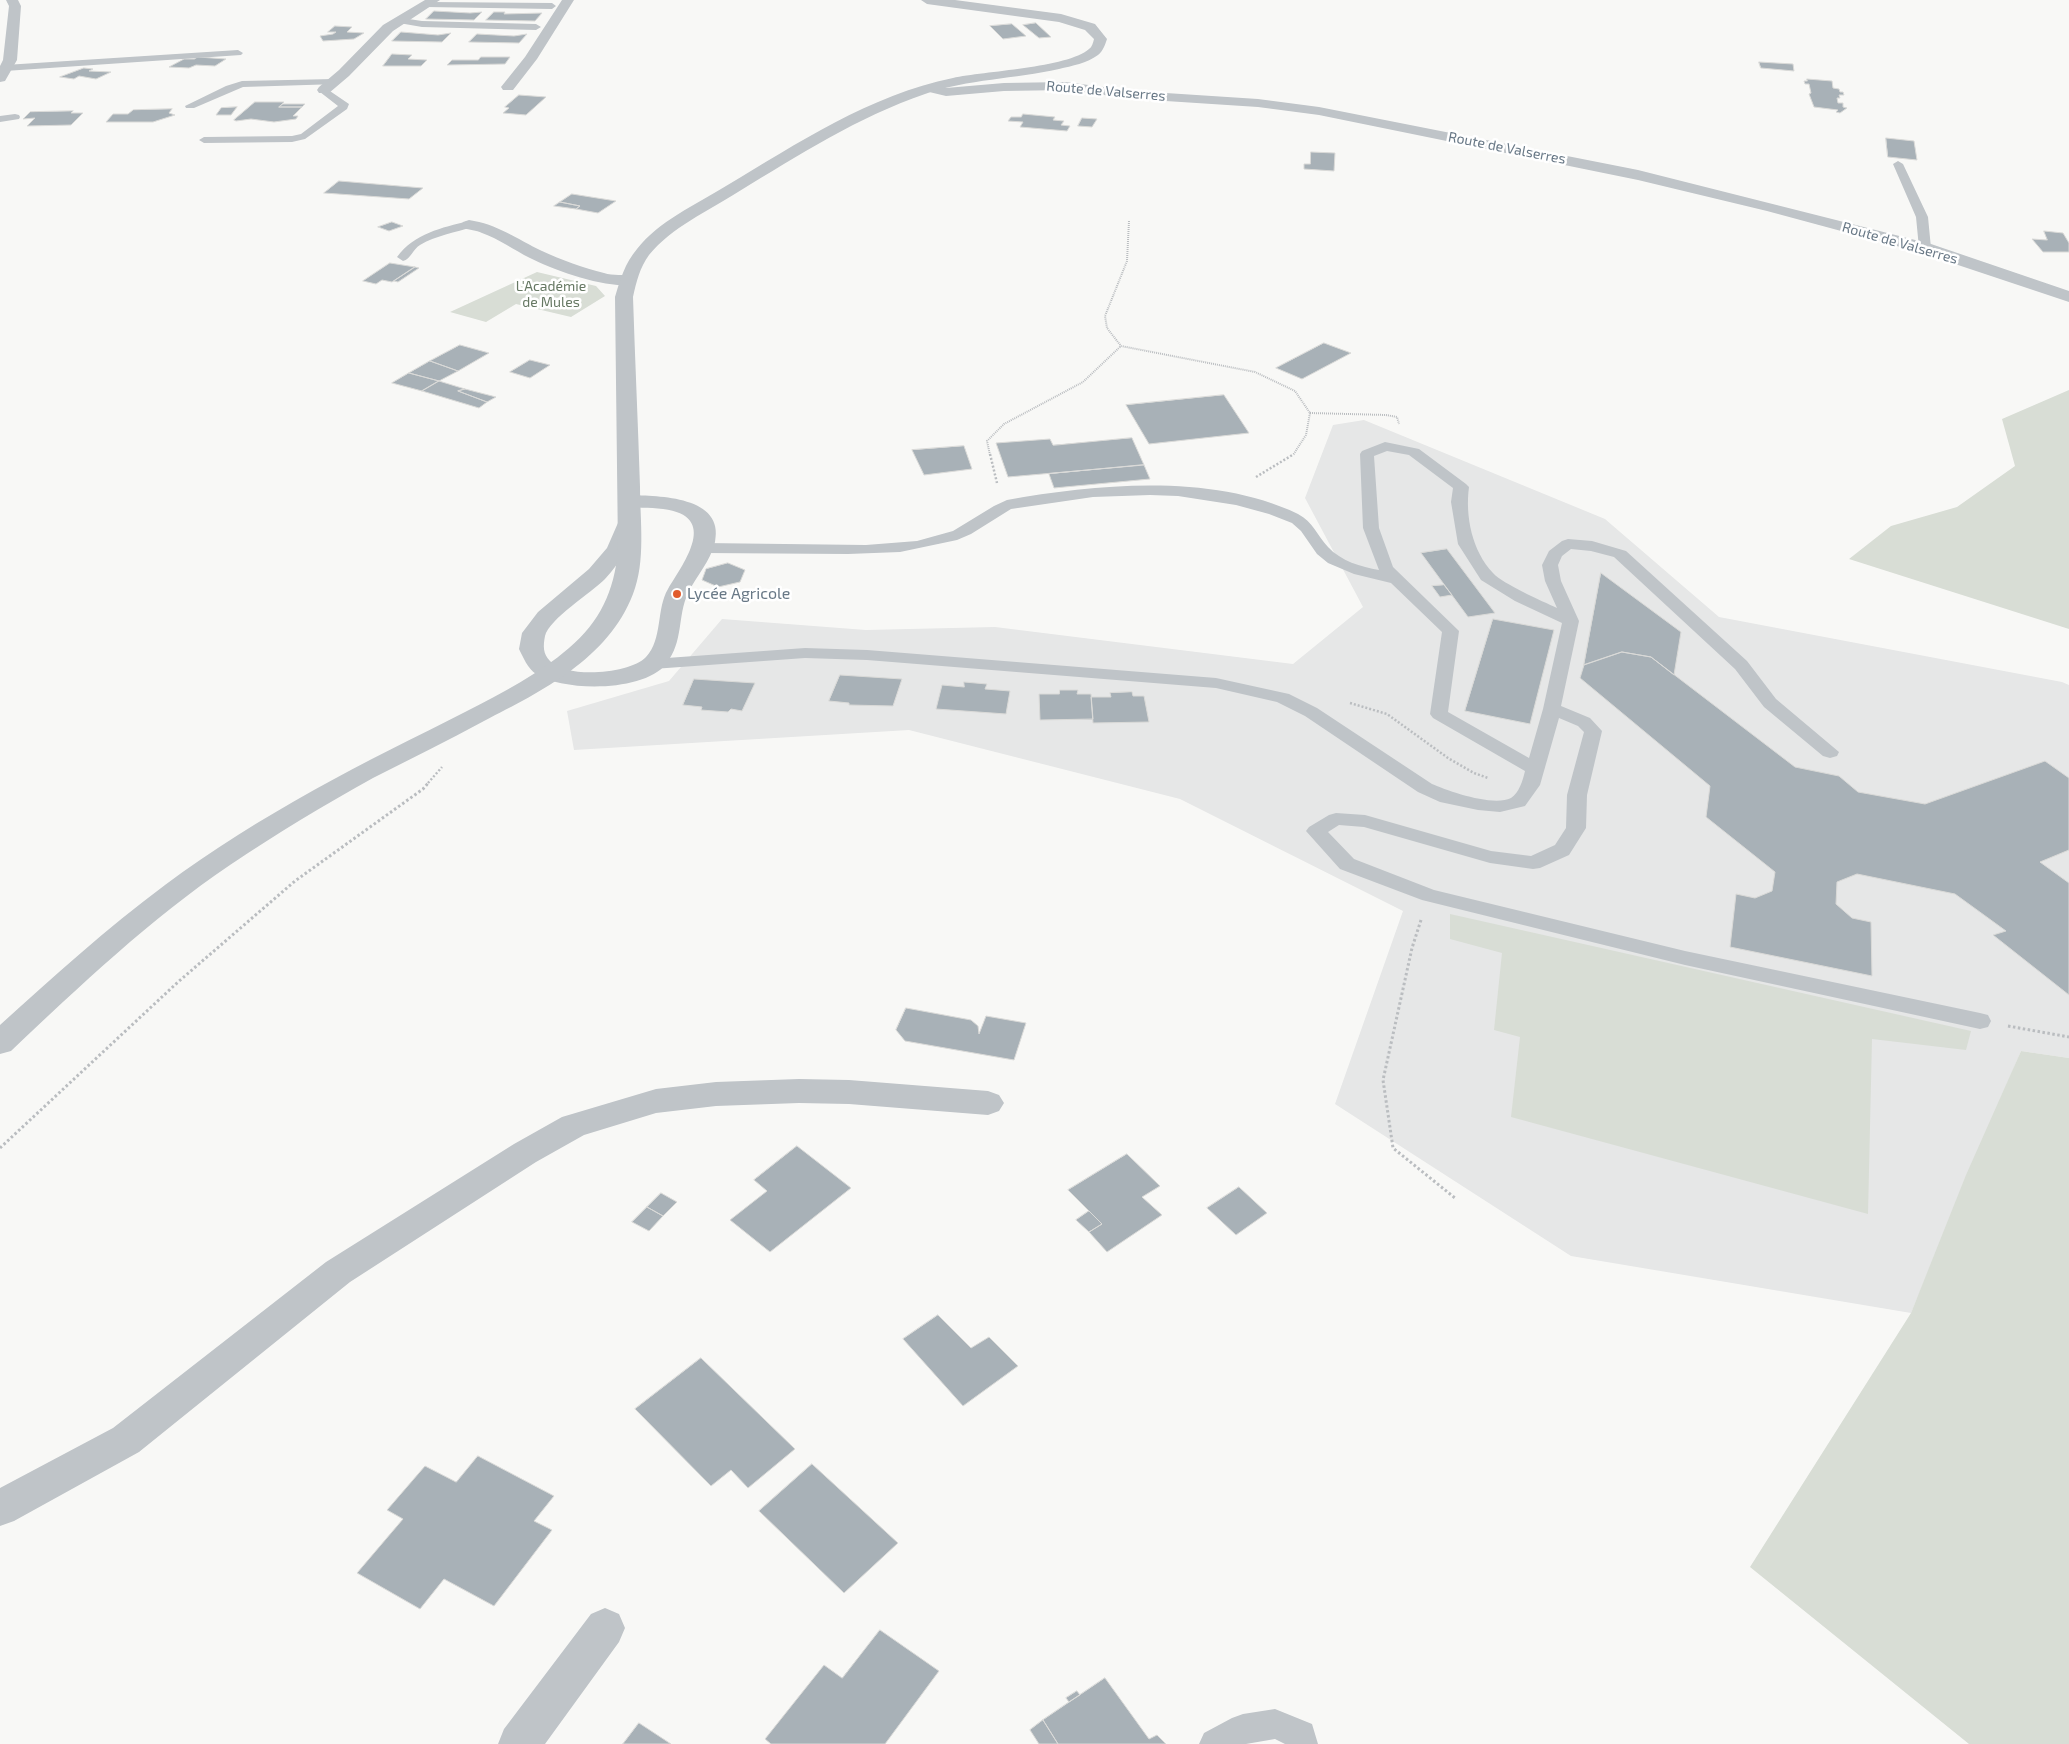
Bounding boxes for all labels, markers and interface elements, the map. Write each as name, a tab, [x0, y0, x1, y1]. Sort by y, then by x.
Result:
street label: Route de Valserres	[1046, 77, 1166, 105]
street label: Route de Valserres	[1447, 128, 1567, 168]
street label: Route de Valserres	[1840, 218, 1960, 268]
park label: L'Académie de Mules	[516, 278, 586, 310]
place label: Lycée Agricole	[687, 584, 790, 604]
marker: Lycée Agricole	[671, 588, 683, 600]

